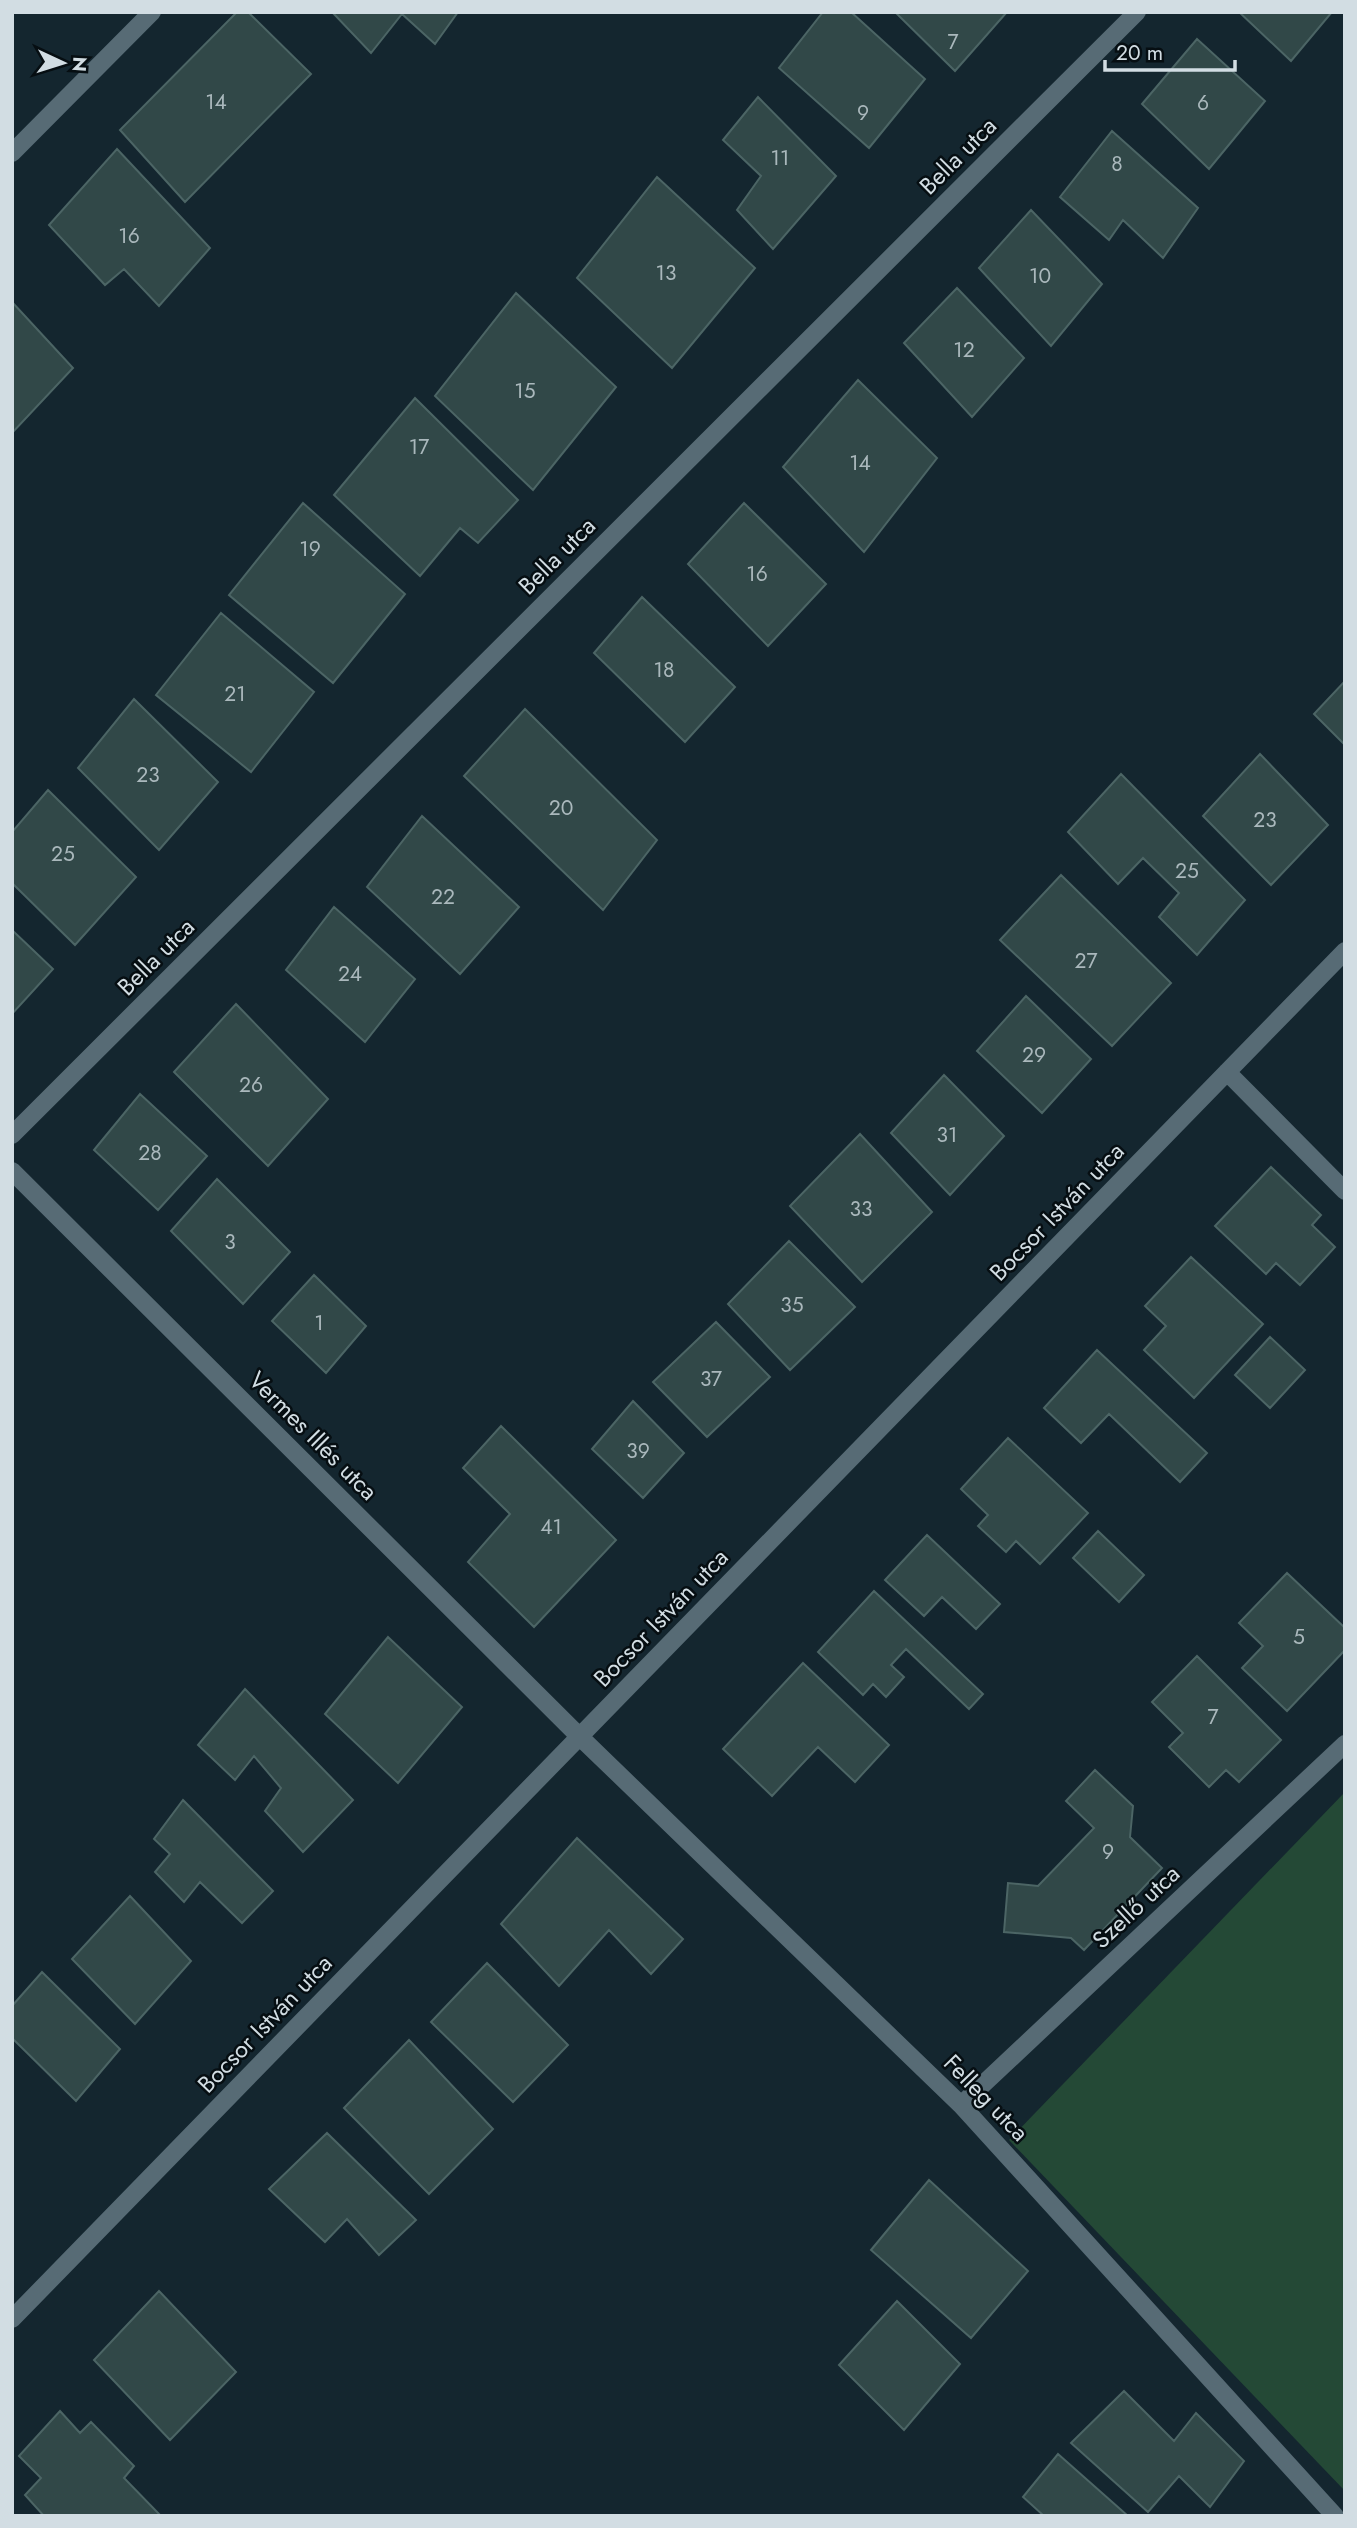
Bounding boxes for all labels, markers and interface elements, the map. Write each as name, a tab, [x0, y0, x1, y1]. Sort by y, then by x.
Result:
house number: 7	[947, 27, 959, 57]
north arrow	[28, 28, 98, 98]
scale bar	[1105, 28, 1234, 72]
text: 20 m	[1116, 38, 1163, 68]
text: N	[65, 56, 93, 73]
house number: 14	[205, 87, 227, 117]
house number: 6	[1197, 88, 1209, 118]
house number: 9	[857, 98, 869, 128]
street label: Bella utca	[911, 109, 1004, 202]
house number: 11	[771, 143, 789, 173]
house number: 8	[1111, 149, 1123, 179]
house number: 16	[118, 221, 140, 251]
house number: 13	[656, 258, 676, 288]
house number: 10	[1029, 261, 1051, 291]
house number: 12	[953, 335, 975, 365]
house number: 15	[514, 376, 536, 406]
house number: 17	[409, 432, 429, 462]
house number: 14	[849, 448, 871, 478]
street label: Bella utca	[510, 509, 603, 602]
house number: 19	[299, 534, 321, 564]
house number: 16	[746, 559, 768, 589]
house number: 18	[654, 655, 674, 685]
house number: 21	[224, 679, 246, 709]
house number: 23	[136, 760, 160, 790]
house number: 20	[549, 793, 573, 823]
house number: 23	[1253, 805, 1277, 835]
house number: 25	[51, 839, 75, 869]
house number: 25	[1175, 856, 1199, 886]
house number: 22	[431, 882, 455, 912]
street label: Bella utca	[109, 910, 202, 1003]
house number: 27	[1075, 946, 1097, 976]
house number: 24	[338, 959, 362, 989]
house number: 29	[1022, 1040, 1046, 1070]
house number: 26	[239, 1070, 263, 1100]
house number: 31	[937, 1120, 957, 1150]
street label: Bocsor István utca	[981, 1134, 1132, 1289]
house number: 28	[138, 1138, 162, 1168]
house number: 33	[850, 1194, 872, 1224]
house number: 3	[224, 1227, 236, 1257]
house number: 35	[780, 1290, 804, 1320]
house number: 1	[314, 1308, 324, 1338]
street label: Vermes Illés utca	[241, 1363, 386, 1508]
house number: 37	[700, 1364, 722, 1394]
house number: 39	[626, 1436, 650, 1466]
house number: 41	[540, 1512, 562, 1542]
street label: Bocsor István utca	[585, 1540, 736, 1695]
house number: 5	[1293, 1622, 1305, 1652]
house number: 7	[1207, 1702, 1219, 1732]
house number: 9	[1102, 1837, 1114, 1867]
street label: Szellő utca	[1084, 1857, 1187, 1957]
street label: Bocsor István utca	[189, 1946, 340, 2101]
street label: Felleg utca	[936, 2046, 1037, 2149]

